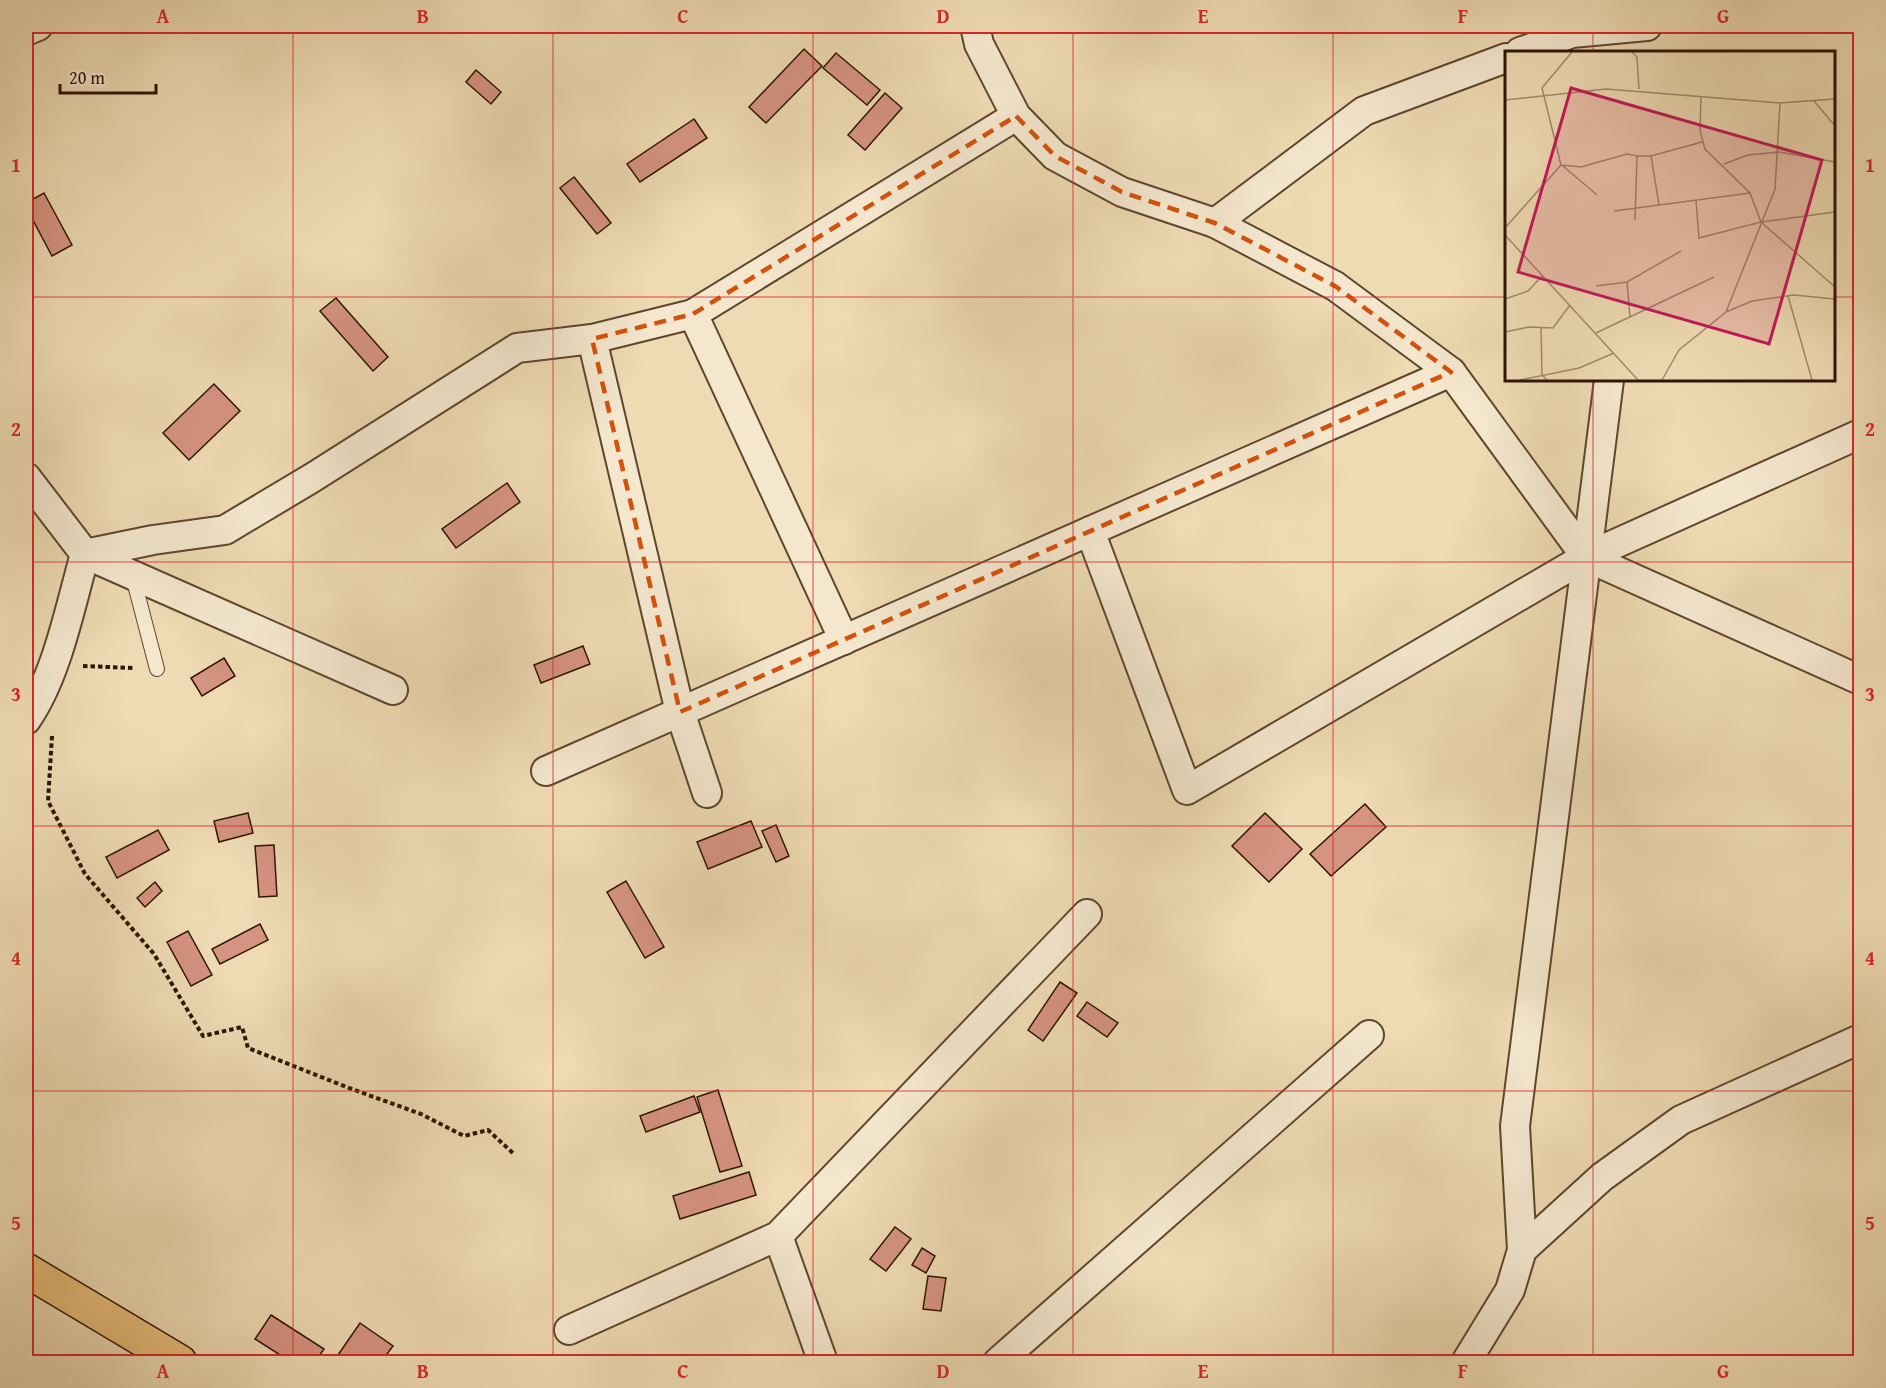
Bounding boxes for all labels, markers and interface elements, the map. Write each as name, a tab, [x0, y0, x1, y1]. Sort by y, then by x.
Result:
text: A	[157, 1, 170, 30]
text: B	[417, 1, 429, 30]
text: C	[677, 1, 689, 30]
text: D	[936, 1, 950, 30]
text: E	[1198, 1, 1209, 30]
text: F	[1458, 1, 1468, 30]
text: G	[1717, 1, 1729, 30]
inset map	[1505, 51, 1835, 381]
scale bar	[60, 57, 156, 95]
text: 20 m	[69, 64, 105, 91]
text: 1	[11, 150, 21, 179]
text: 1	[1865, 150, 1875, 179]
text: 2	[11, 414, 21, 443]
text: 2	[1865, 414, 1875, 443]
text: 3	[11, 679, 21, 708]
text: 3	[1865, 679, 1875, 708]
text: 4	[11, 943, 21, 972]
text: 4	[1865, 943, 1875, 972]
text: 5	[11, 1208, 21, 1237]
text: 5	[1865, 1208, 1875, 1237]
text: A	[157, 1356, 170, 1385]
text: B	[417, 1356, 429, 1385]
text: C	[677, 1356, 689, 1385]
text: D	[936, 1356, 950, 1385]
text: E	[1198, 1356, 1209, 1385]
text: F	[1458, 1356, 1468, 1385]
text: G	[1717, 1356, 1729, 1385]

